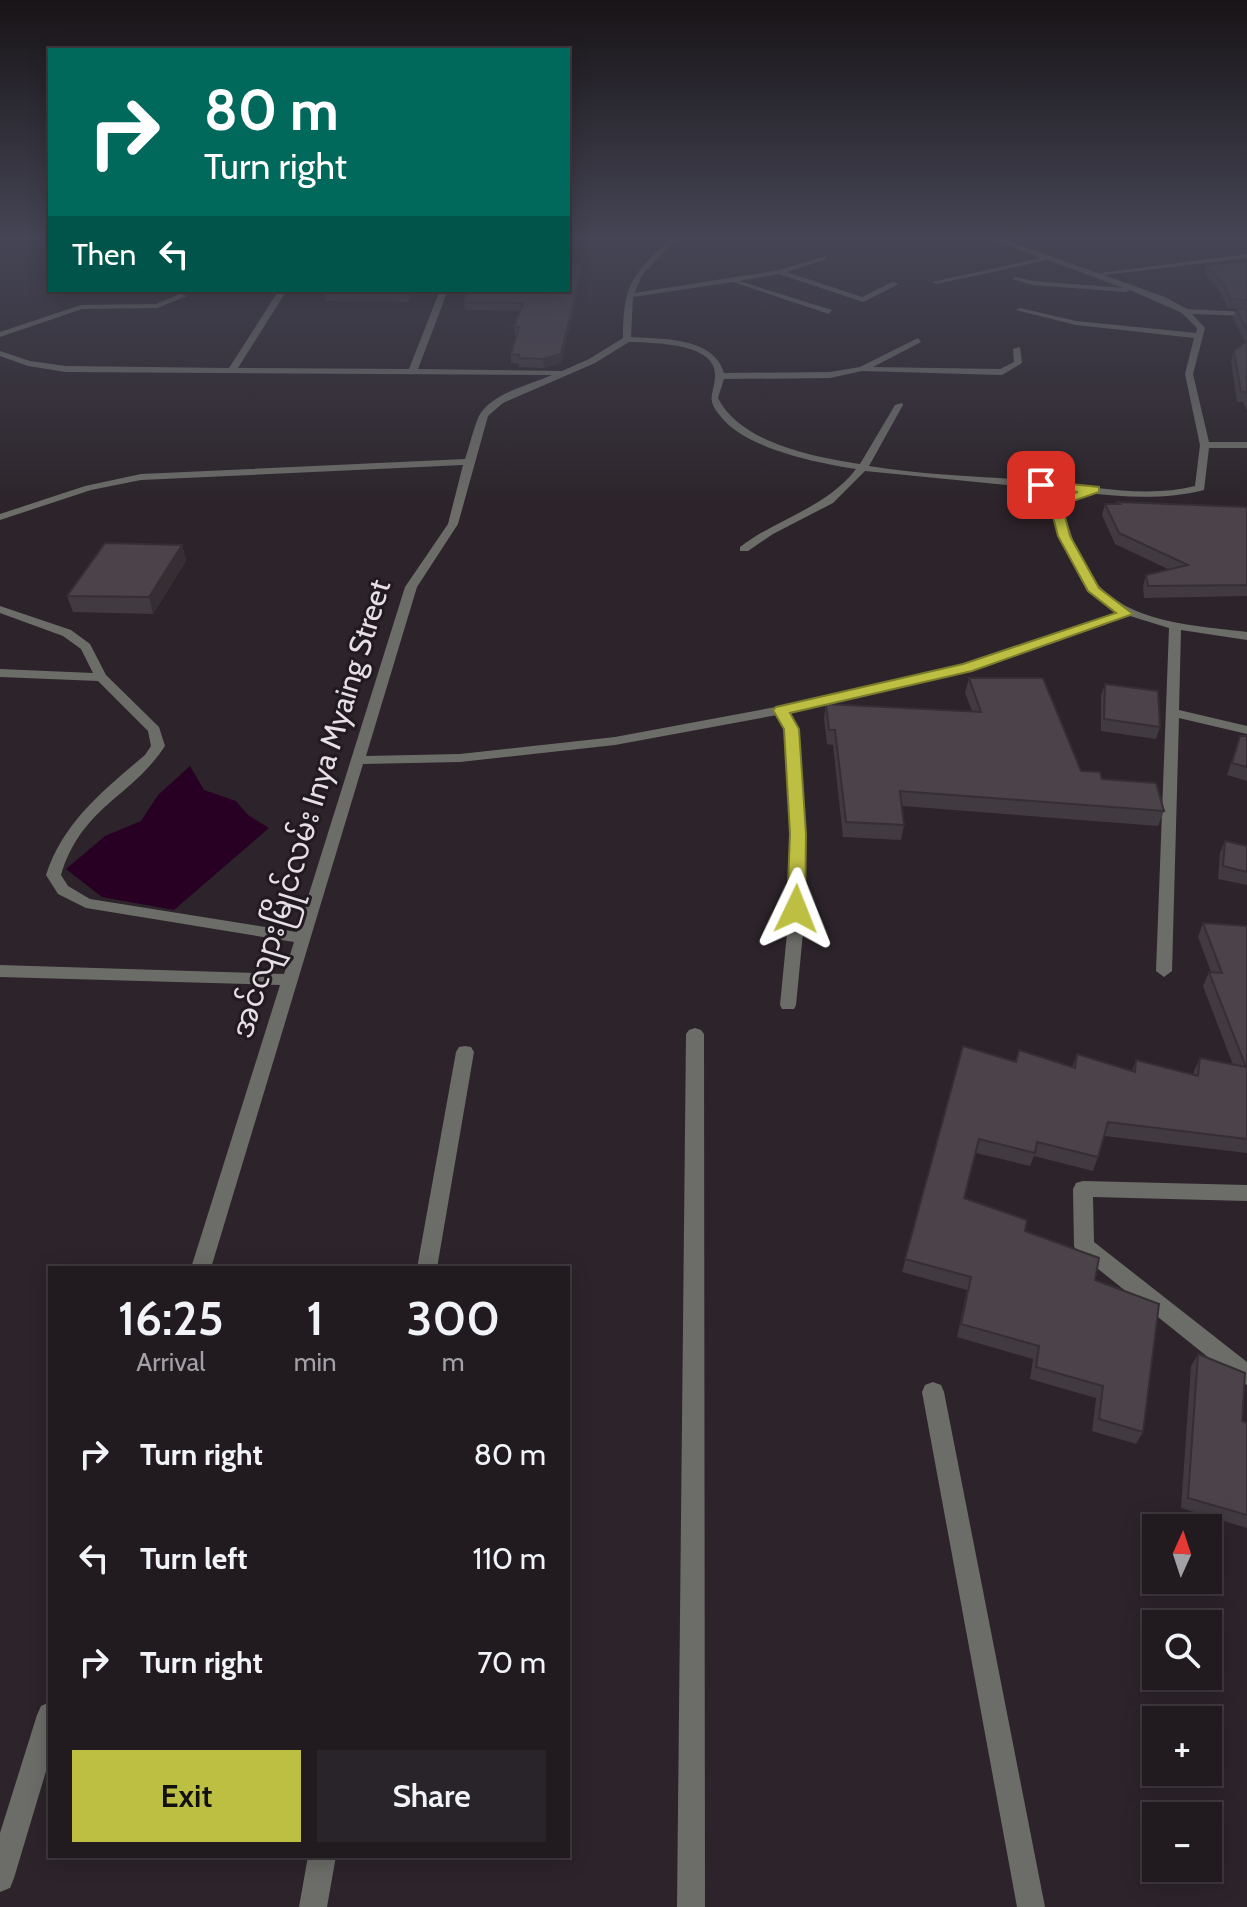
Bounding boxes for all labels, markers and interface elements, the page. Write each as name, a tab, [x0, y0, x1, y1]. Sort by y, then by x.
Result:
text: 80 m	[204, 76, 339, 144]
icon: right	[72, 80, 176, 184]
text: Turn right	[204, 144, 347, 188]
icon: left	[152, 232, 196, 276]
text: Then	[72, 236, 136, 273]
pin	[1007, 451, 1075, 519]
icon: arrive	[1019, 463, 1063, 507]
street label: အင်လျားမြိုင်လမ်း Inya Myaing Street	[220, 574, 405, 1045]
position arrow	[754, 867, 838, 951]
text: 16:25	[118, 1289, 224, 1347]
text: 1	[307, 1289, 324, 1347]
text: 300	[407, 1289, 500, 1347]
text: Arrival	[136, 1346, 205, 1378]
text: min	[294, 1346, 337, 1378]
text: m	[442, 1346, 465, 1378]
icon: right	[72, 1432, 116, 1476]
text: Turn right	[140, 1436, 263, 1473]
text: 80 m	[474, 1436, 546, 1473]
north arrow	[1142, 1514, 1222, 1594]
map controls	[1142, 1514, 1222, 1882]
icon: left	[72, 1536, 116, 1580]
text: Turn left	[140, 1540, 248, 1577]
text: 110 m	[472, 1540, 546, 1577]
button: search	[1142, 1610, 1222, 1690]
icon: right	[72, 1640, 116, 1684]
text: Turn right	[140, 1644, 263, 1681]
text: 70 m	[477, 1644, 546, 1681]
button: +	[1142, 1706, 1222, 1786]
button: Exit	[72, 1750, 301, 1842]
button: Share	[317, 1750, 546, 1842]
button: −	[1142, 1802, 1222, 1882]

